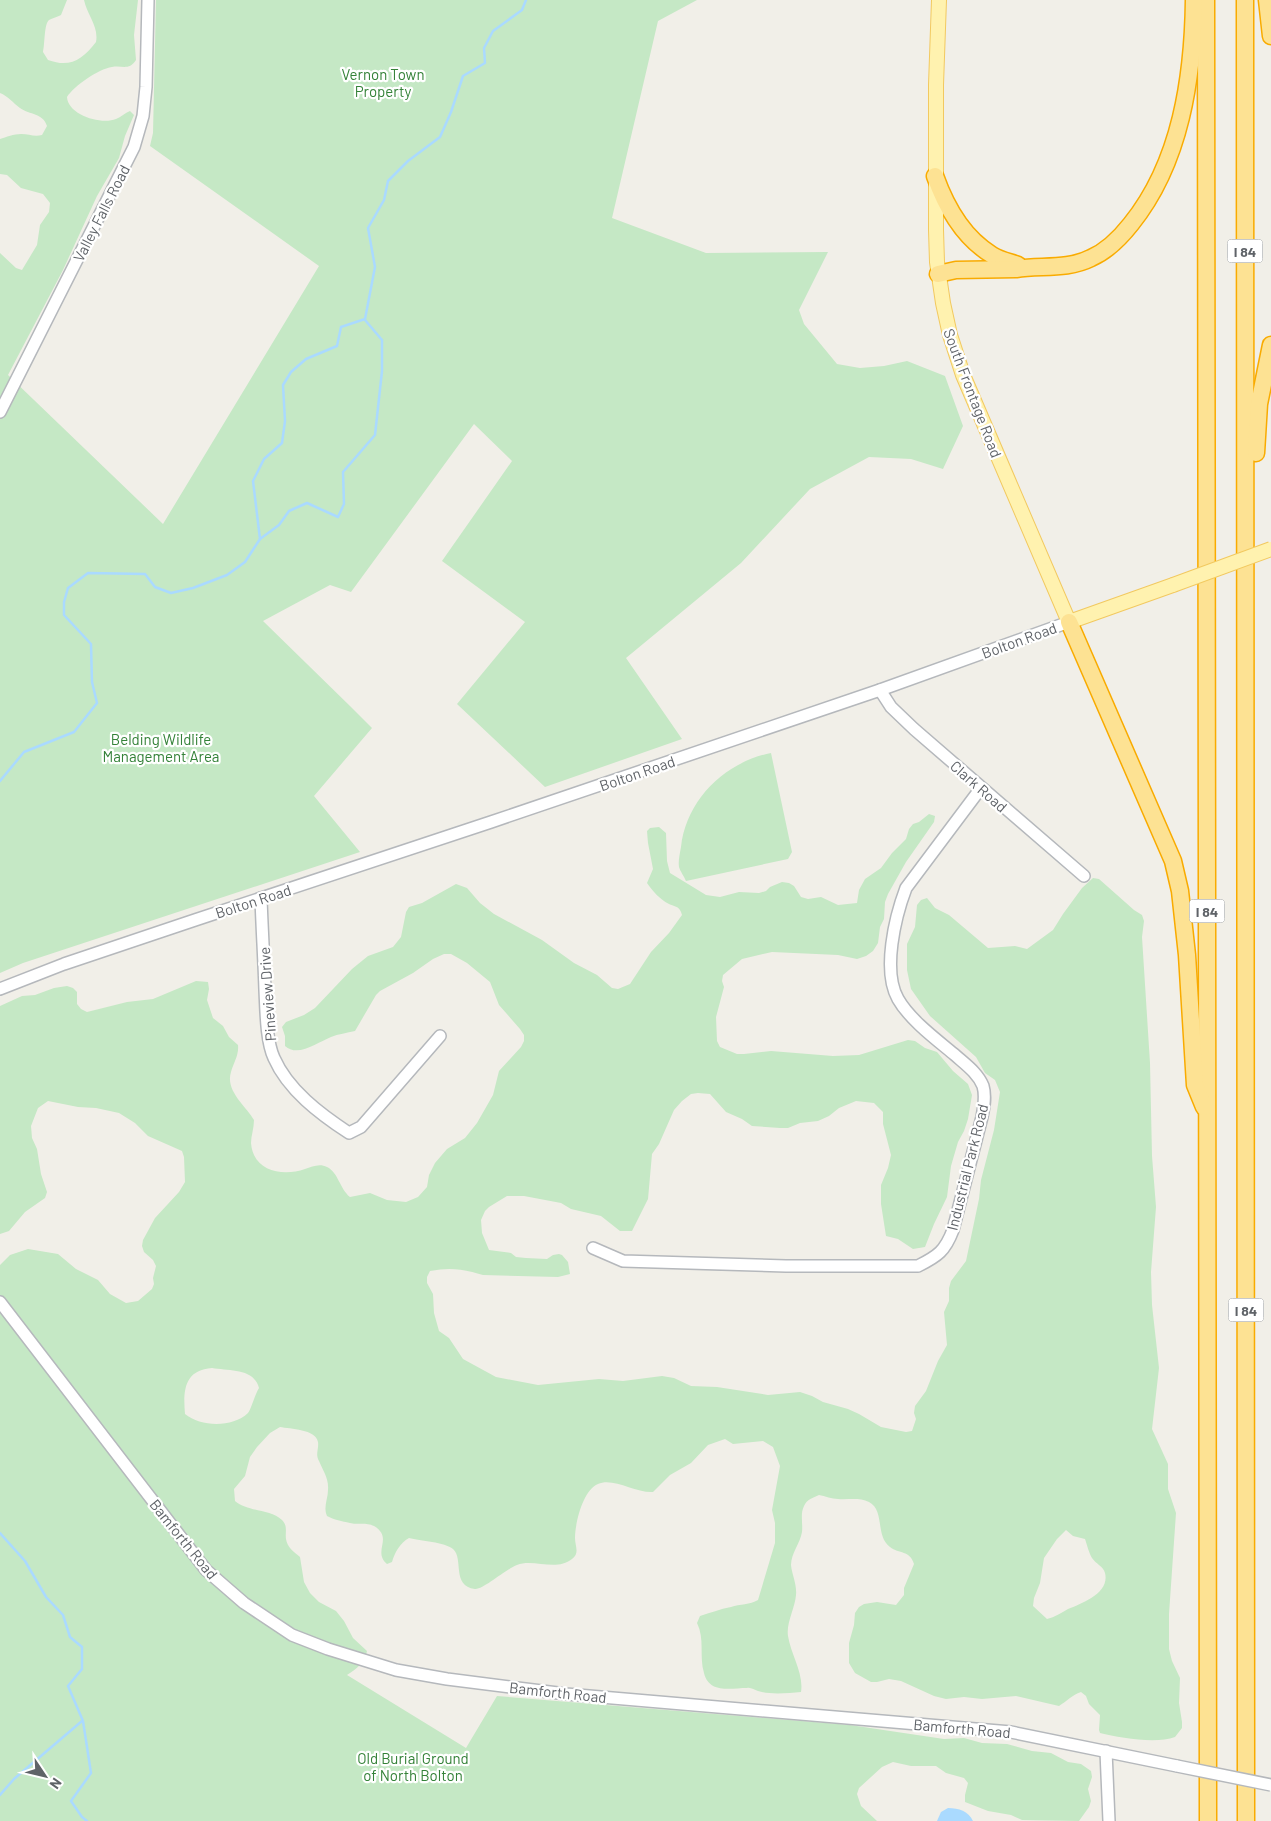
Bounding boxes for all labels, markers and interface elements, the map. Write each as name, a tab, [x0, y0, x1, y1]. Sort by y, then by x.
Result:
park label: Vernon Town Property	[341, 65, 425, 100]
street label: Valley Falls Road	[69, 162, 133, 264]
road number: I 84	[1228, 240, 1262, 262]
street label: South Frontage Road	[940, 326, 1006, 460]
street label: Bolton Road	[979, 618, 1059, 662]
park label: Belding Wildlife Management Area	[102, 730, 220, 765]
street label: Bolton Road	[597, 752, 677, 794]
street label: Clark Road	[947, 756, 1011, 816]
street label: Bolton Road	[213, 880, 293, 922]
road number: I 84	[1190, 899, 1224, 922]
street label: Pineview Drive	[255, 946, 279, 1042]
street label: Industrial Park Road	[943, 1102, 991, 1232]
road number: I 84	[1228, 1298, 1264, 1322]
street label: Bamforth Road	[146, 1495, 222, 1583]
street label: Bamforth Road	[509, 1678, 607, 1706]
street label: Bamforth Road	[913, 1715, 1011, 1741]
park label: Old Burial Ground of North Bolton	[357, 1749, 469, 1784]
north arrow	[20, 1751, 70, 1801]
text: N	[46, 1775, 66, 1792]

